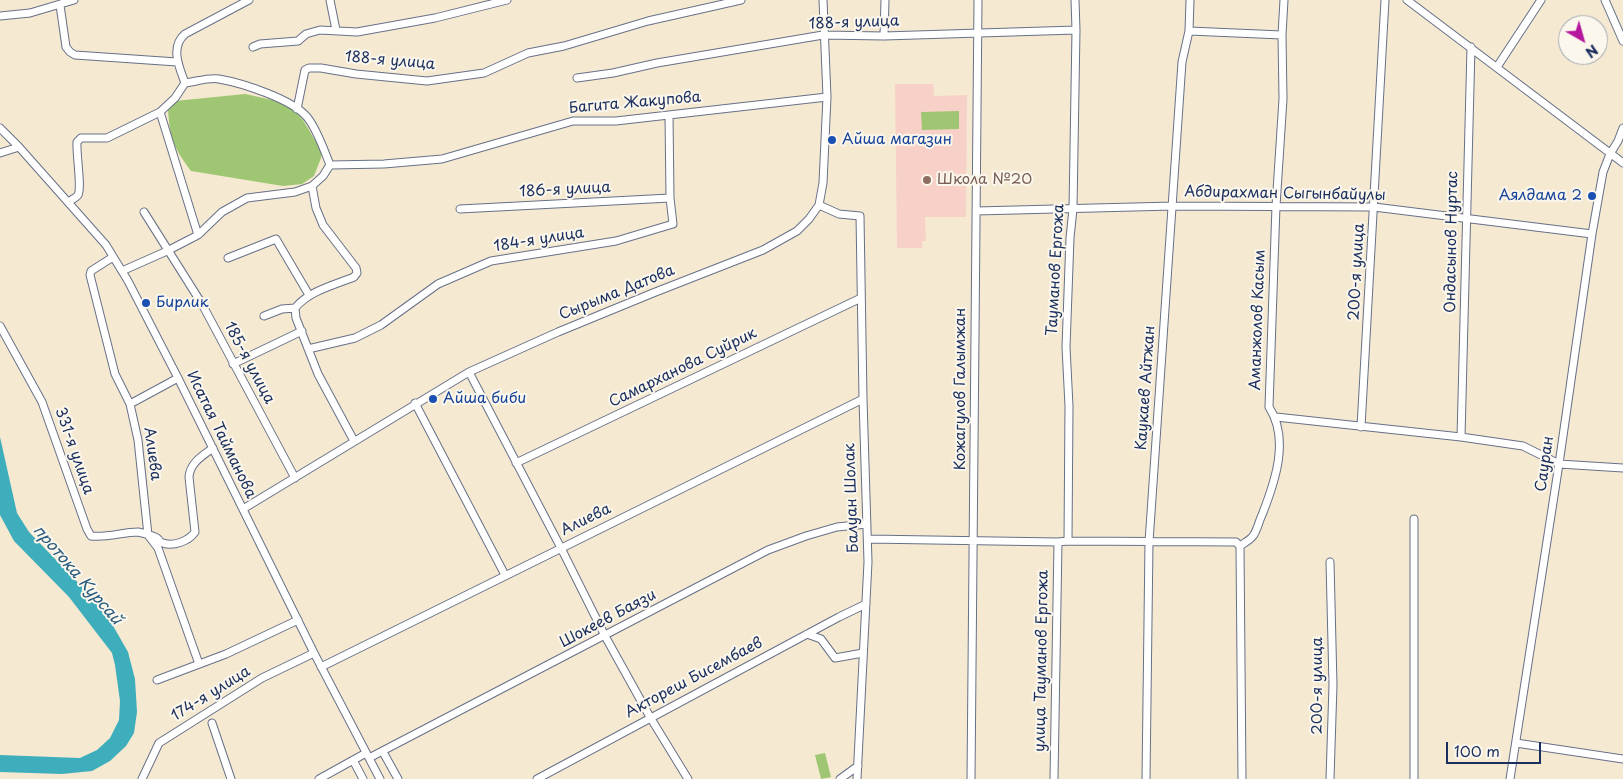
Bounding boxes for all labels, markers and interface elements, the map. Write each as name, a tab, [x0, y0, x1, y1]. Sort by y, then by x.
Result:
street label: 188-я улица	[808, 12, 900, 34]
north arrow	[1558, 15, 1608, 65]
text: N	[1581, 40, 1603, 63]
street label: 188-я улица	[344, 48, 436, 74]
street label: Багита Жакупова	[568, 88, 702, 118]
place label: Айша магазин	[842, 131, 952, 149]
marker: Айша магазин	[826, 134, 838, 146]
place label: Школа №20	[937, 171, 1032, 189]
street label: Ондасынов Нуртас	[1442, 171, 1462, 313]
marker: Школа №20	[921, 174, 933, 186]
street label: 186-я улица	[519, 179, 611, 201]
street label: Абдирахман Сыгынбайулы	[1184, 183, 1386, 205]
place label: Аялдама 2	[1499, 187, 1582, 205]
marker: Аялдама 2	[1586, 190, 1598, 202]
street label: Тауманов Ергожа	[1044, 203, 1068, 337]
street label: 200-я улица	[1345, 223, 1369, 321]
street label: 184-я улица	[493, 224, 585, 256]
street label: Аманжолов Касым	[1247, 249, 1269, 391]
street label: Сырыма Датова	[557, 262, 677, 324]
place label: Бирлик	[156, 294, 209, 312]
marker: Бирлик	[140, 297, 152, 309]
street label: Кожагулов Галымжан	[952, 308, 970, 470]
street label: 185-я улица	[220, 319, 278, 407]
street label: Самарханова Суйрик	[606, 324, 760, 412]
street label: Каукаев Айтжан	[1133, 325, 1159, 451]
street label: Исатая Тайманова	[182, 368, 260, 502]
place label: Айша биби	[443, 390, 526, 408]
marker: Айша биби	[427, 393, 439, 405]
street label: 331-я улица	[51, 405, 97, 497]
street label: Алиева	[139, 426, 165, 482]
street label: Сауран	[1532, 435, 1558, 493]
street label: Балуан Шолак	[841, 443, 863, 553]
street label: Алиева	[558, 500, 614, 540]
water label: протока Курсай	[28, 521, 126, 629]
street label: улица Тауманов Ергожа	[1031, 570, 1053, 752]
street label: Шокеев Баязи	[557, 586, 659, 652]
street label: Актореш Бисембаев	[622, 634, 766, 722]
street label: 200-я улица	[1309, 637, 1327, 735]
street label: 174-я улица	[168, 663, 254, 725]
scale bar	[1448, 732, 1543, 764]
text: 100 m	[1454, 739, 1500, 762]

